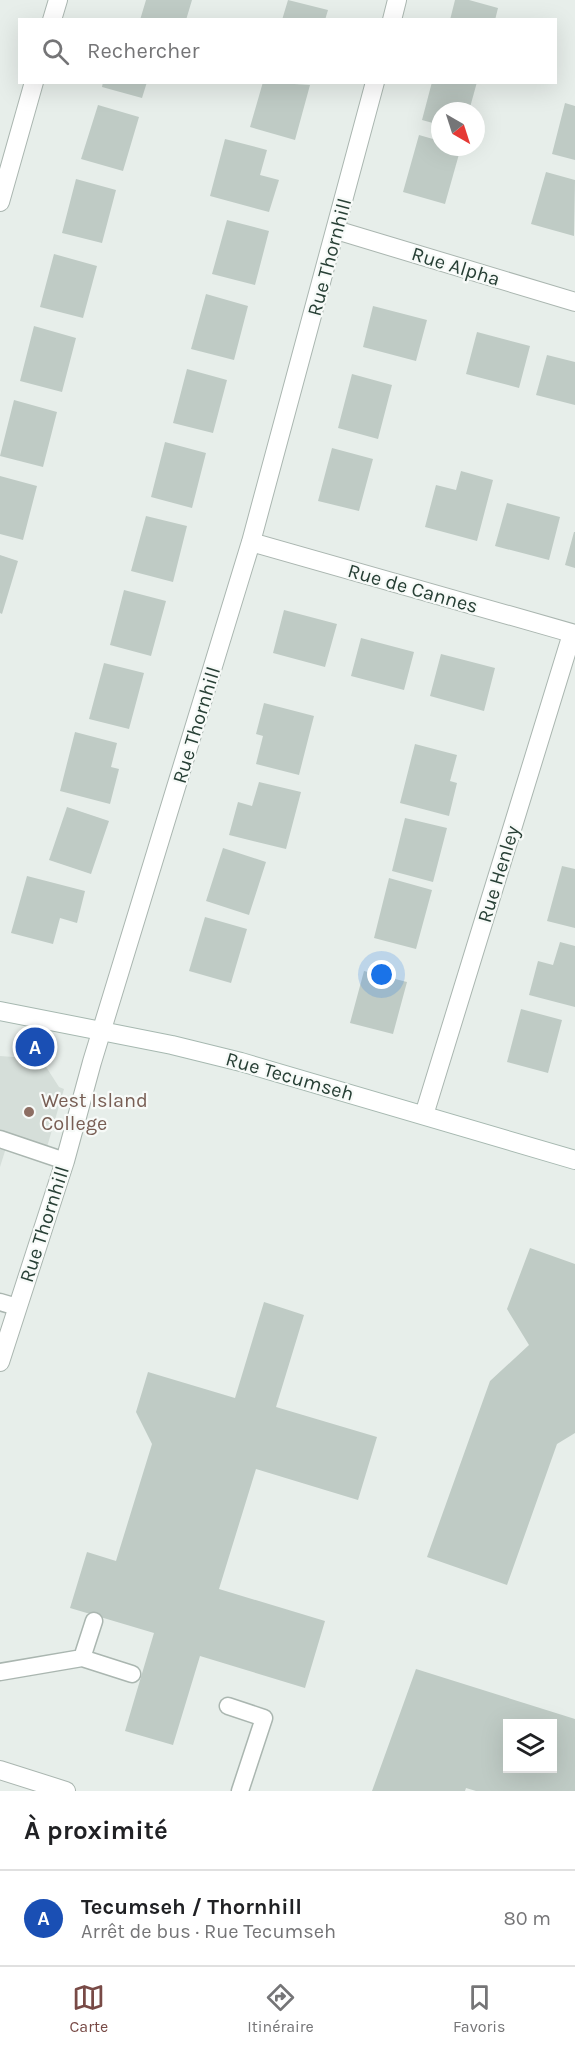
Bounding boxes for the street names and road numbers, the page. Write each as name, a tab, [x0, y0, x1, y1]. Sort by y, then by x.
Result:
street label: Rue Thornhill	[303, 196, 356, 319]
street label: Rue Alpha	[409, 242, 503, 291]
street label: Rue de Cannes	[345, 559, 481, 618]
street label: Rue Thornhill	[168, 664, 225, 786]
street label: Rue Henley	[473, 823, 524, 925]
street label: Rue Tecumseh	[223, 1047, 357, 1106]
street label: Rue Thornhill	[15, 1163, 74, 1285]

